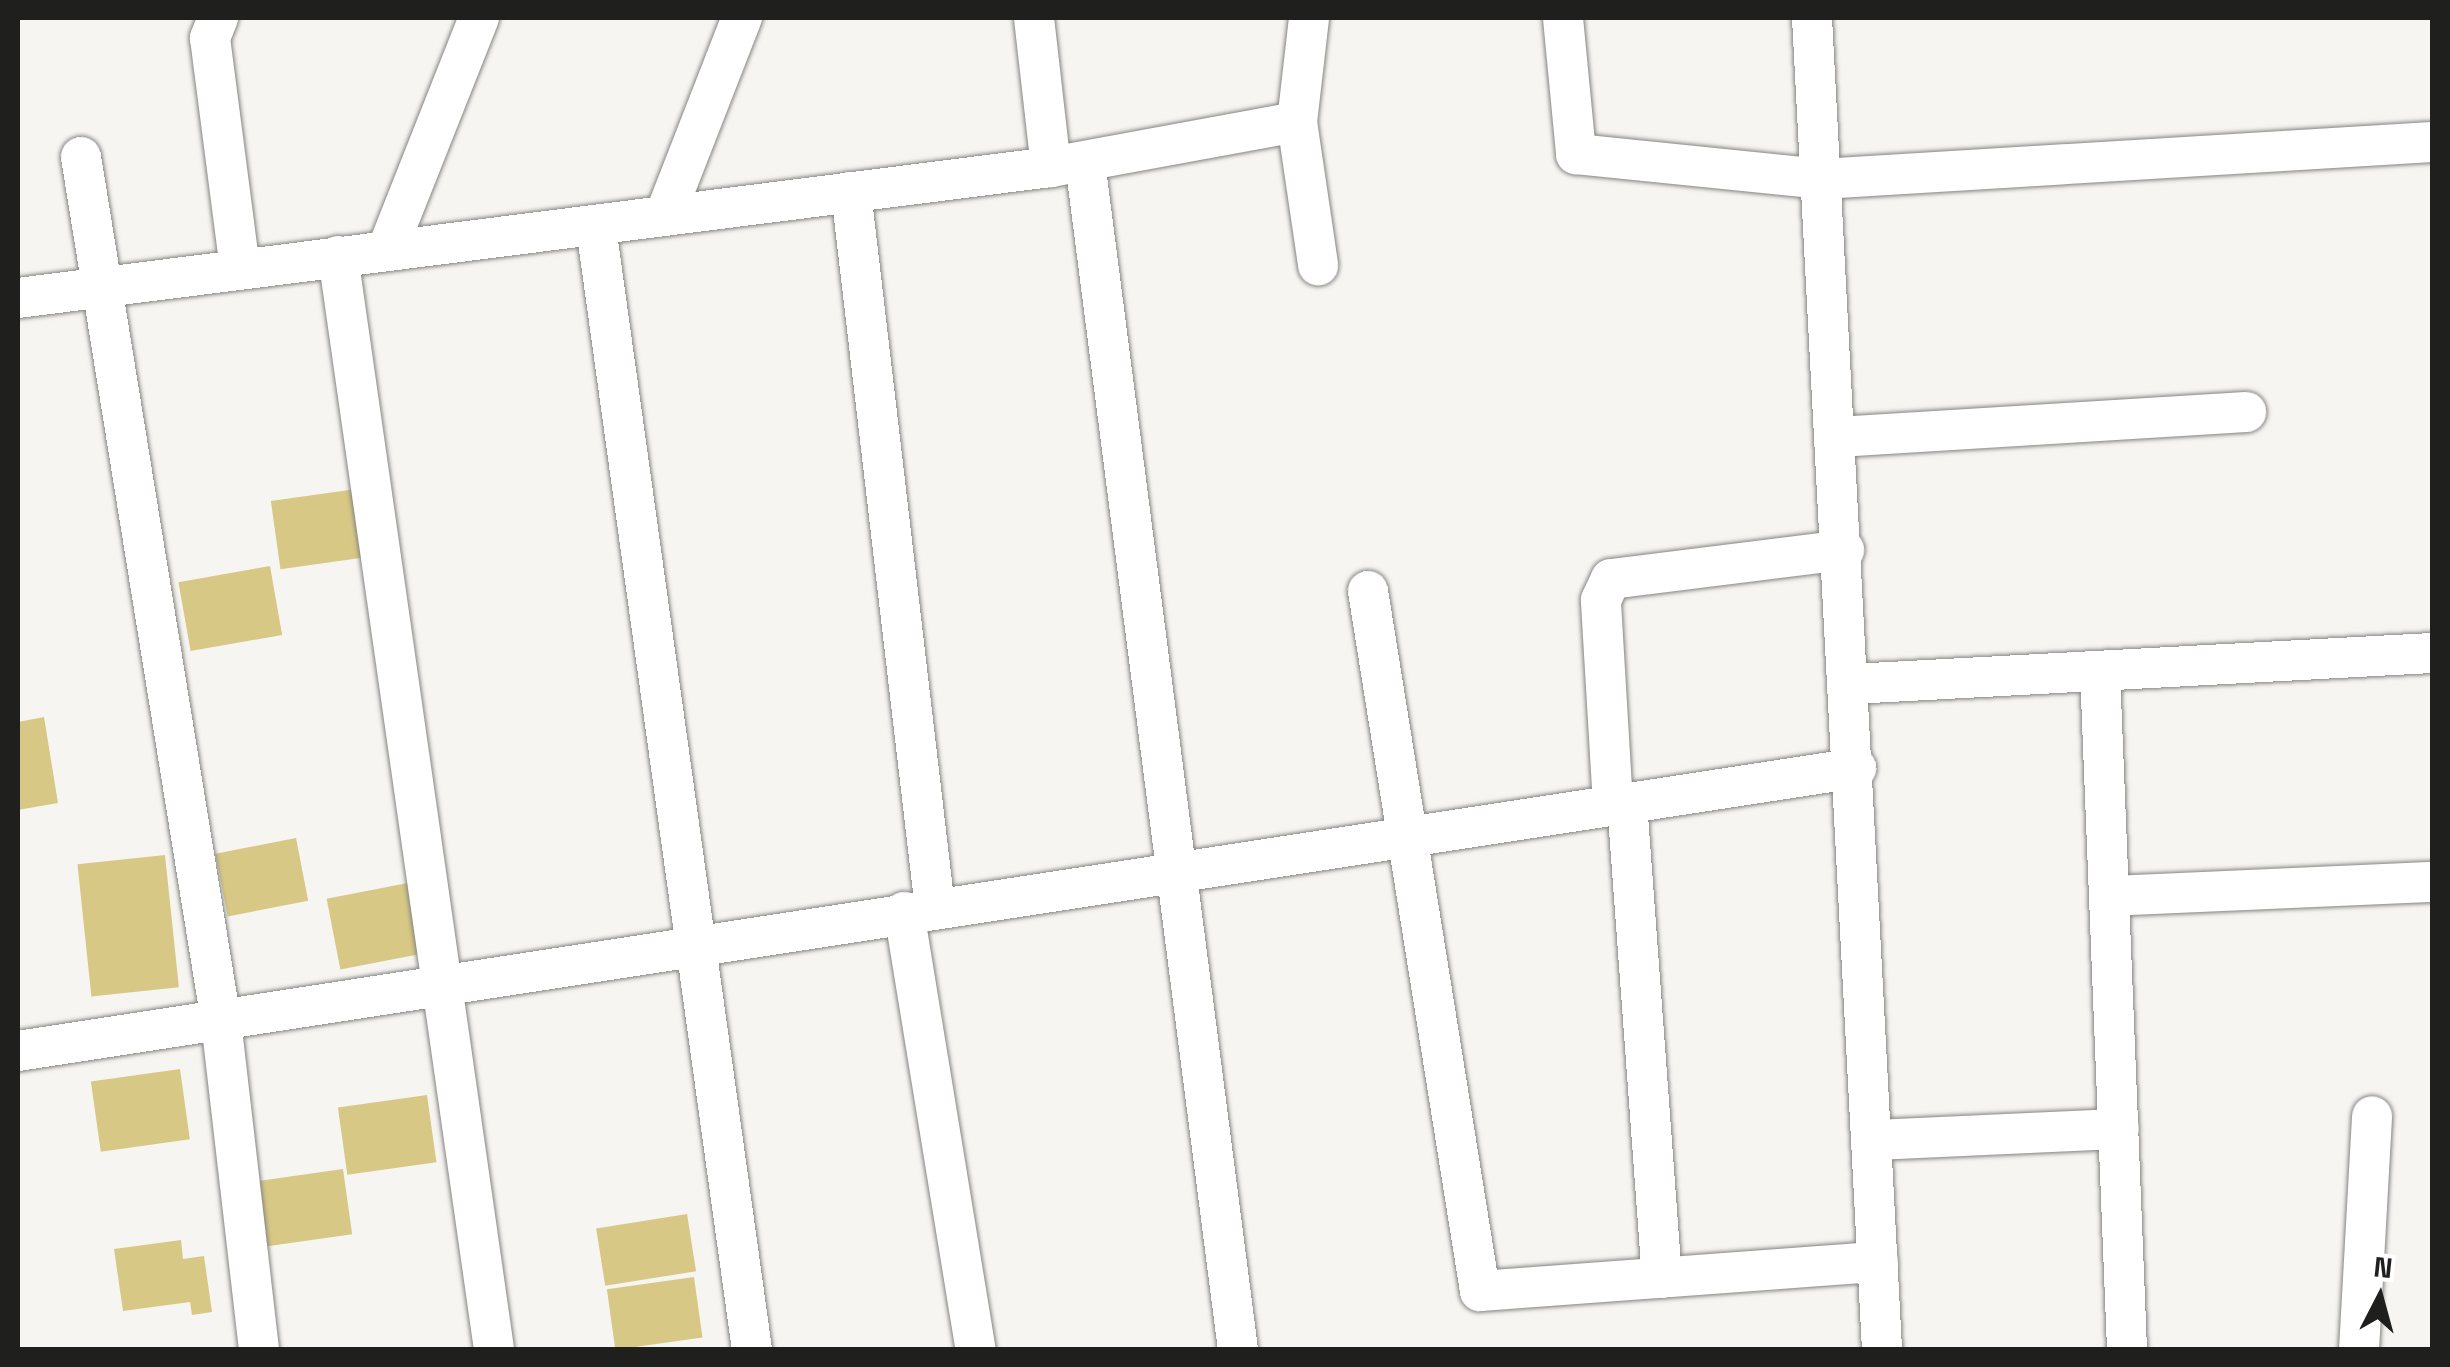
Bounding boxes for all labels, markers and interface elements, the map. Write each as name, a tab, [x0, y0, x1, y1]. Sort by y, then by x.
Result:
north arrow	[2330, 1247, 2430, 1347]
text: N	[2372, 1248, 2394, 1286]

